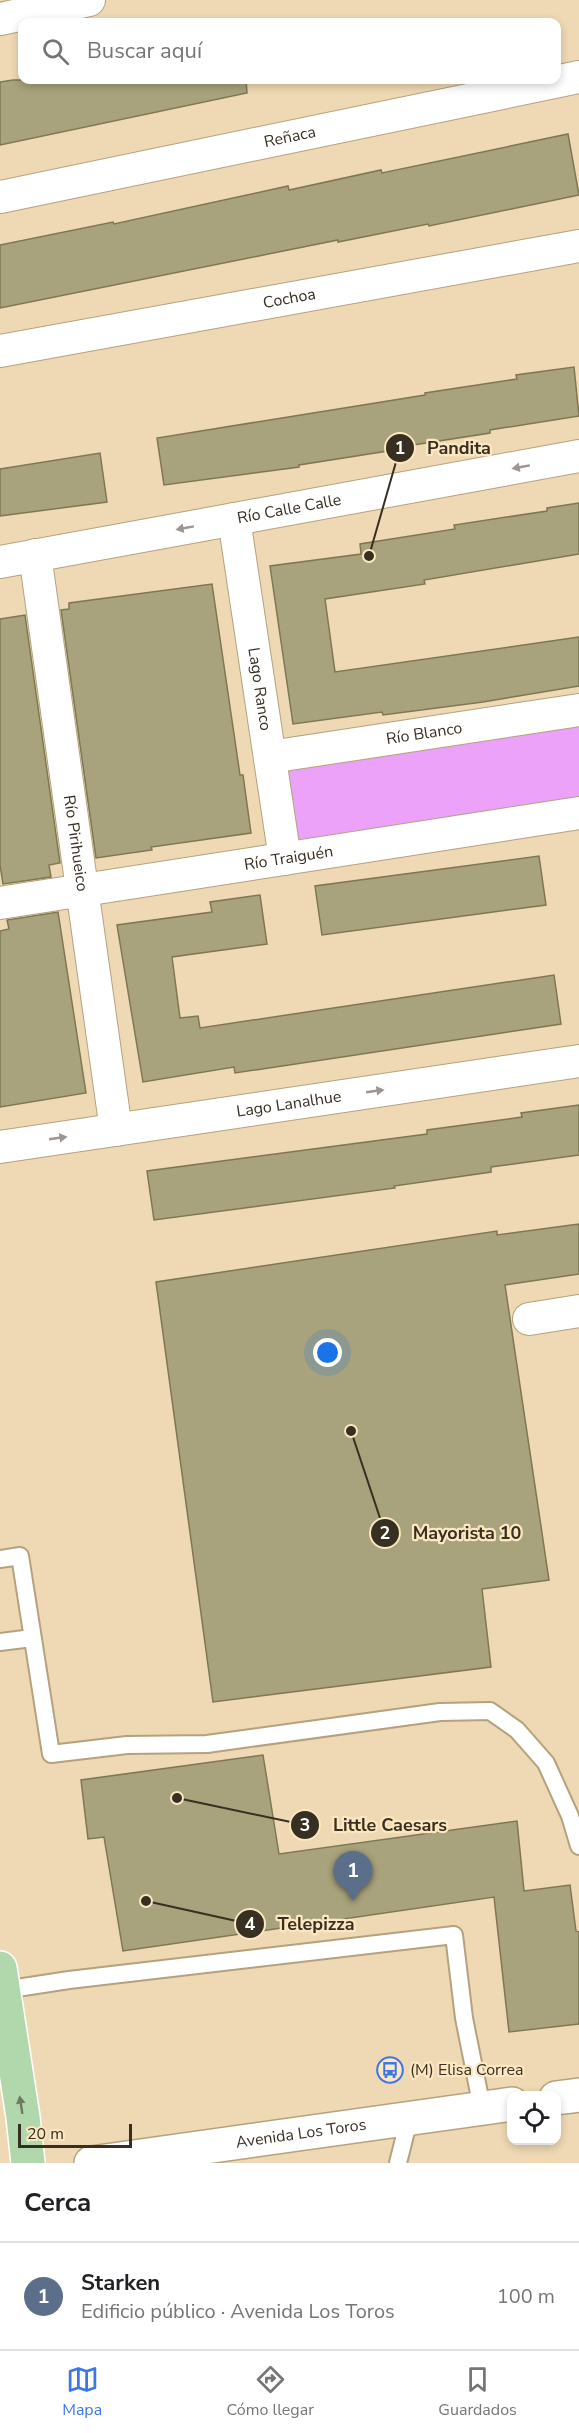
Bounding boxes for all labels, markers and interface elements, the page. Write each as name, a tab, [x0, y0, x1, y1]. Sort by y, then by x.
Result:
search box	[18, 18, 561, 84]
icon: search	[39, 35, 72, 68]
text: Buscar aquí	[87, 36, 202, 66]
street label: Reñaca	[262, 121, 318, 153]
street label: Cochoa	[261, 283, 317, 314]
callout: Pandita	[385, 430, 503, 466]
text: 1	[395, 436, 405, 460]
text: Pandita	[427, 436, 491, 460]
one-way arrow	[512, 463, 531, 472]
street label: Río Calle Calle	[235, 489, 343, 529]
one-way arrow	[175, 524, 194, 533]
street label: Lago Ranco	[242, 646, 277, 732]
street label: Río Blanco	[385, 717, 464, 750]
street label: Río Pirihueico	[58, 793, 93, 893]
street label: Río Traiguén	[243, 840, 335, 876]
street label: Lago Lanalhue	[235, 1085, 343, 1123]
one-way arrow	[366, 1087, 385, 1096]
one-way arrow	[48, 1134, 67, 1143]
your location	[313, 1338, 342, 1367]
callout: Mayorista 10	[370, 1515, 533, 1551]
text: 2	[380, 1521, 390, 1545]
text: Mayorista 10	[413, 1521, 521, 1545]
callout: Little Caesars	[290, 1807, 459, 1843]
text: 3	[300, 1813, 310, 1837]
text: Little Caesars	[333, 1813, 447, 1837]
pin: 1	[334, 1852, 372, 1901]
callout: Telepizza	[235, 1906, 366, 1942]
text: 4	[245, 1912, 256, 1936]
text: Telepizza	[277, 1912, 355, 1936]
bus stop icon: (M) Elisa Correa	[375, 2055, 405, 2085]
place label: (M) Elisa Correa	[410, 2059, 523, 2081]
map controls	[507, 2091, 561, 2145]
button: locate	[507, 2091, 561, 2145]
one-way arrow	[17, 2095, 26, 2114]
street label: Avenida Los Toros	[234, 2114, 368, 2154]
scale bar	[18, 2121, 132, 2148]
text: 20 m	[27, 2123, 64, 2145]
text: Cerca	[24, 2185, 91, 2220]
text: Starken	[81, 2268, 160, 2298]
text: 1	[38, 2283, 50, 2310]
text: 100 m	[497, 2283, 555, 2310]
text: Edificio público · Avenida Los Toros	[81, 2298, 395, 2325]
tab: Mapa	[62, 2363, 102, 2421]
tab: Cómo llegar	[227, 2363, 314, 2421]
tab: Guardados	[438, 2363, 517, 2421]

